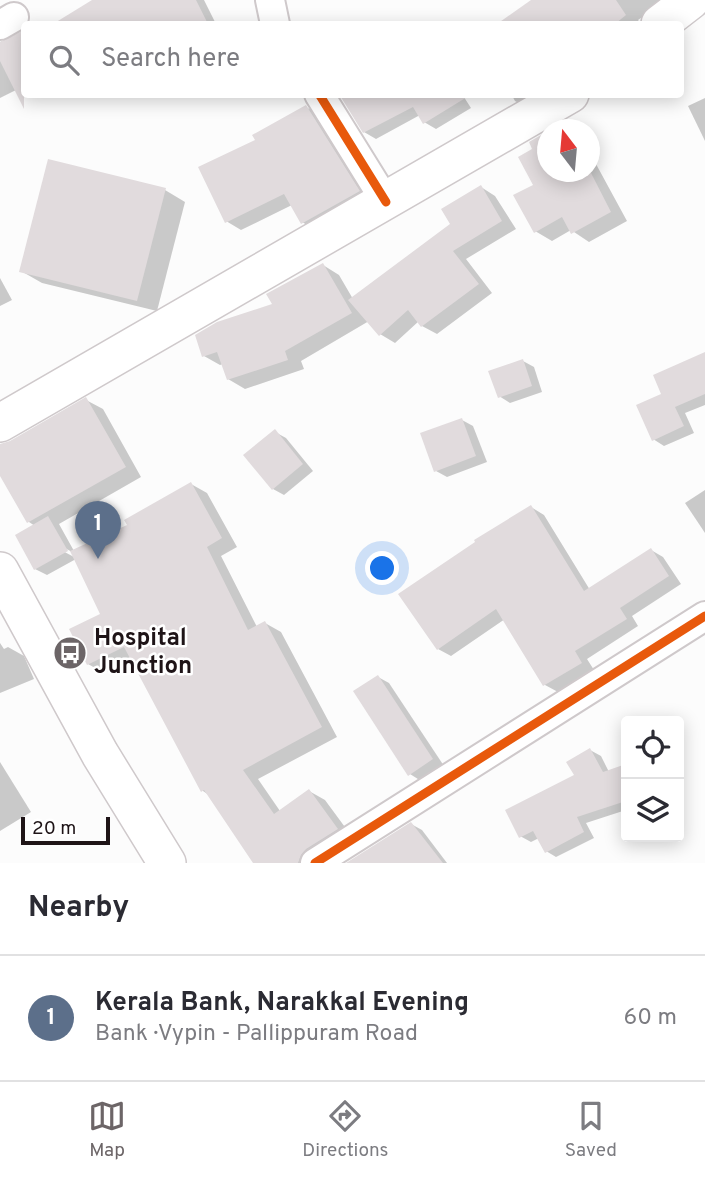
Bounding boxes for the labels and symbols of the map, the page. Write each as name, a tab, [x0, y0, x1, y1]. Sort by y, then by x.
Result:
north arrow	[537, 119, 600, 182]
pin: 1	[75, 501, 121, 559]
your location	[365, 551, 399, 585]
place label: Hospital Junction	[94, 624, 192, 682]
bus stop icon: Hospital Junction	[51, 634, 89, 672]
scale bar	[21, 814, 110, 846]

